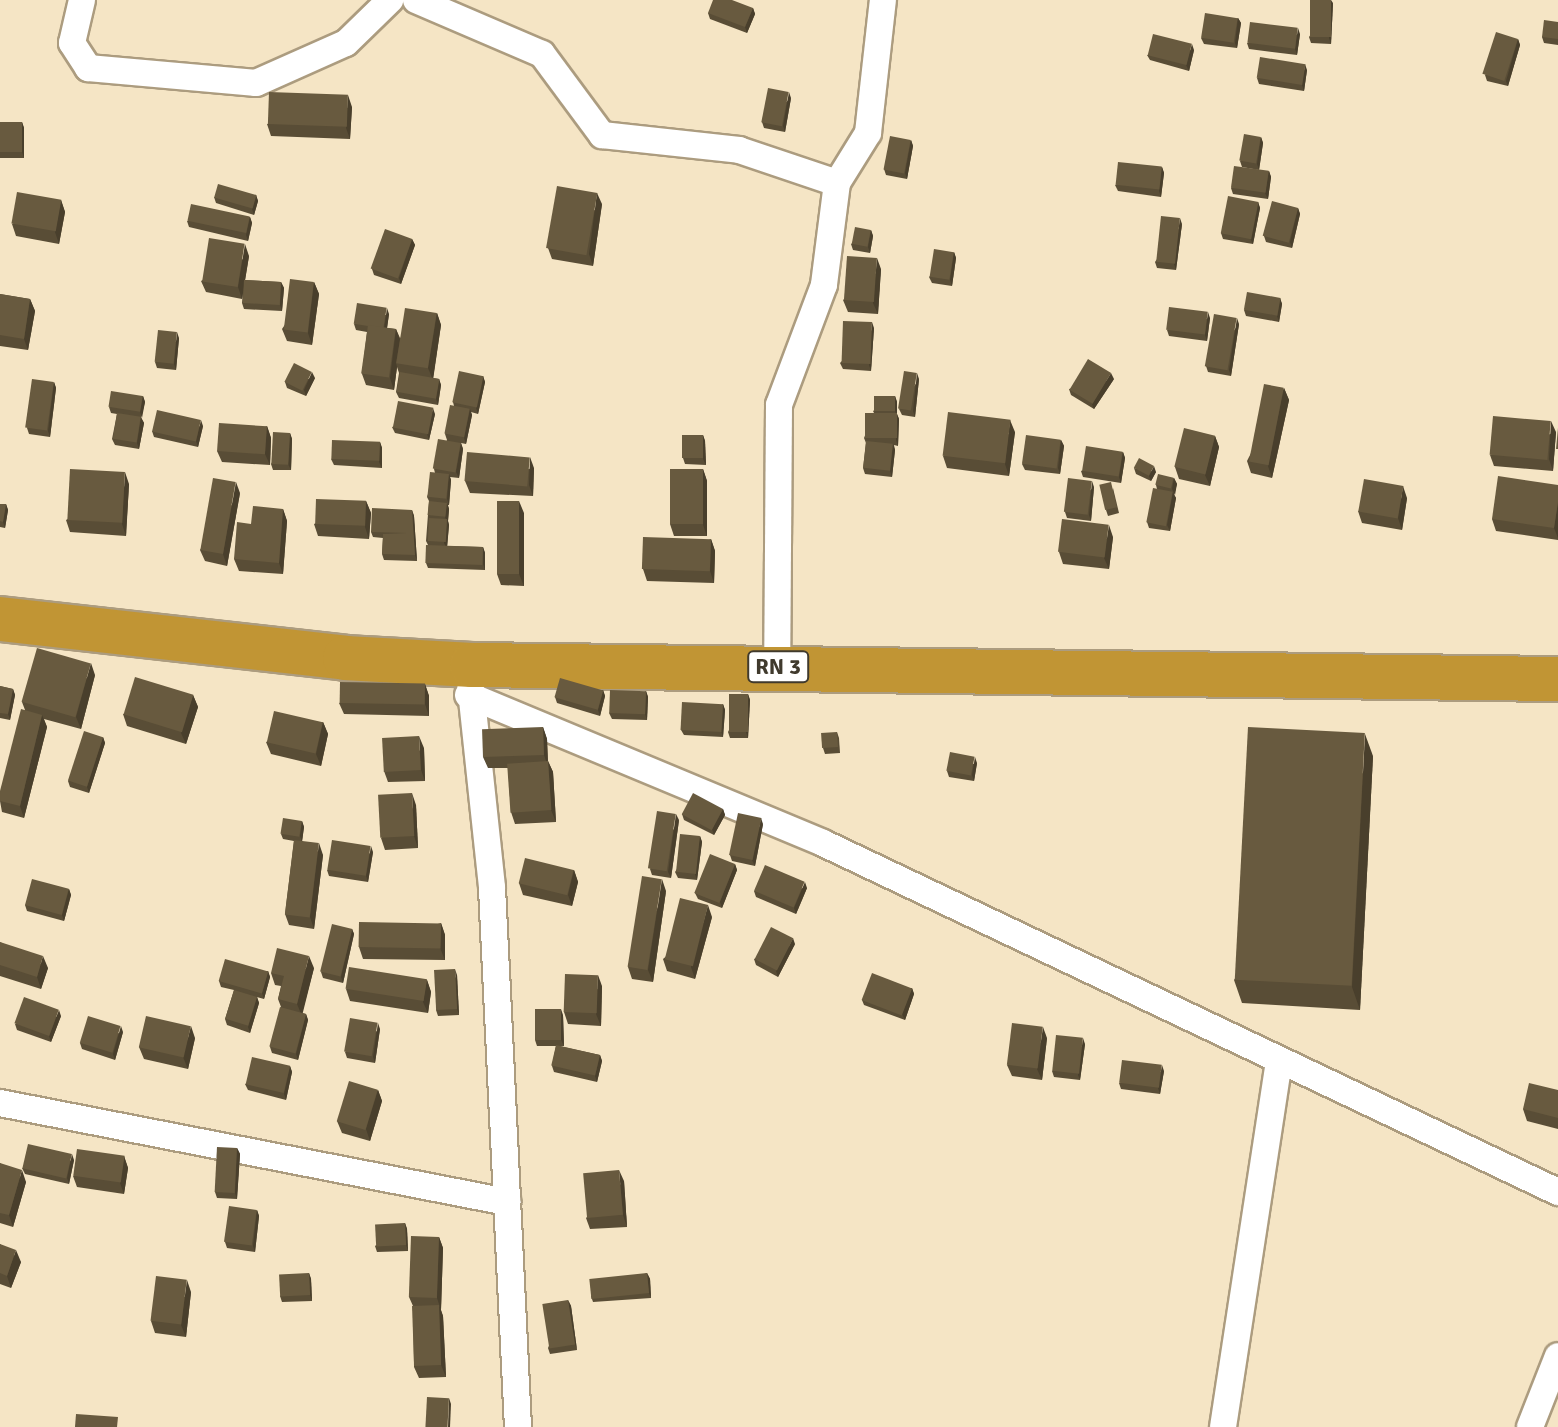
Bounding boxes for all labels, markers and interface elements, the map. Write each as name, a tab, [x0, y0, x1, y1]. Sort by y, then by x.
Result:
road number: RN 3	[746, 649, 810, 685]

